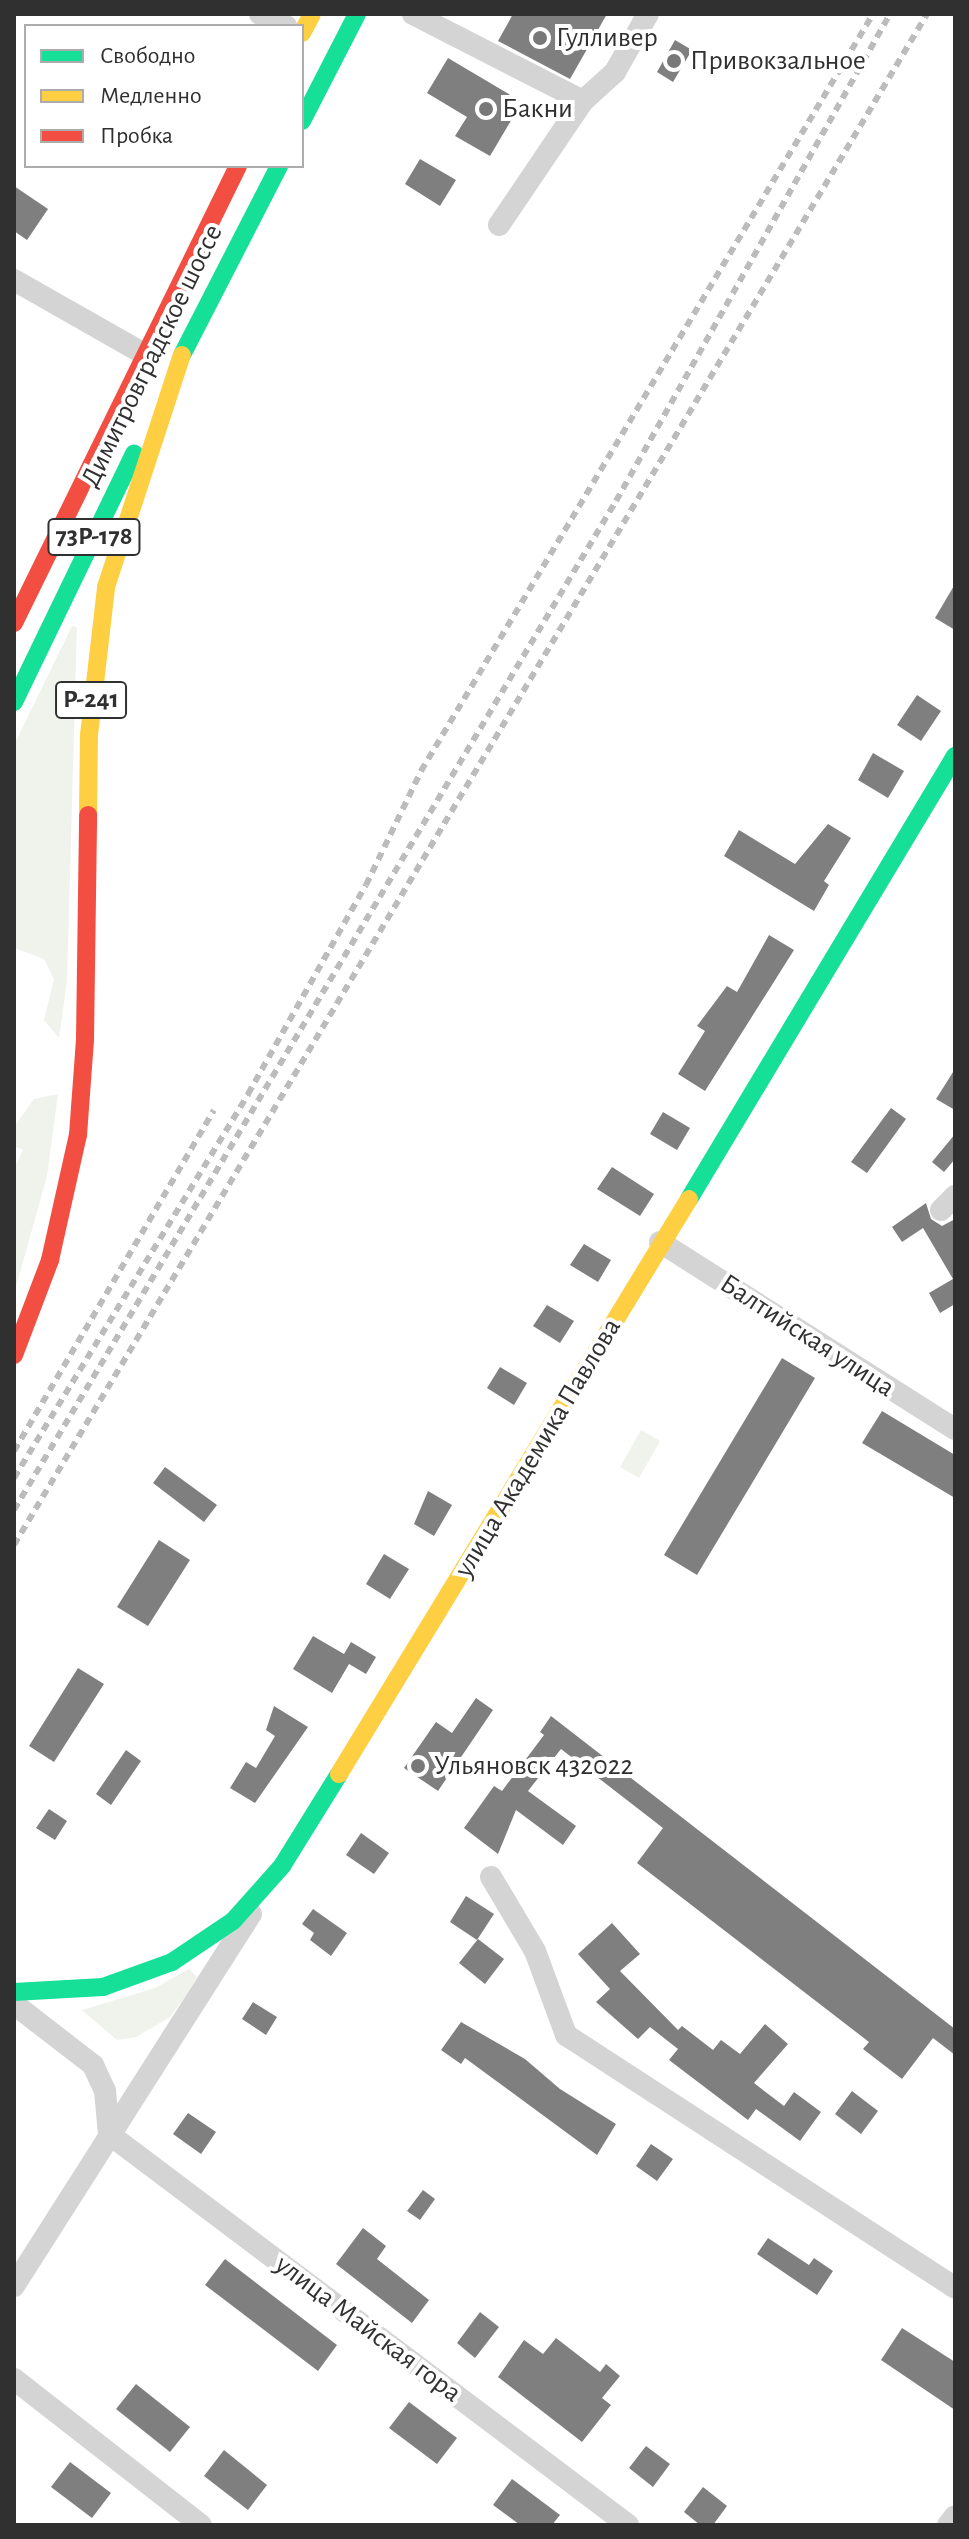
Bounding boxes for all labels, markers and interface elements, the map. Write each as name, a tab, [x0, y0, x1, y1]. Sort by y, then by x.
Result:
place label: Гулливер	[556, 21, 658, 55]
legend	[24, 24, 304, 168]
marker: Гулливер	[531, 29, 549, 47]
text: Свободно	[100, 44, 195, 68]
place label: Привокзальное	[690, 44, 866, 78]
marker: Привокзальное	[665, 52, 683, 70]
text: Медленно	[100, 84, 202, 108]
place label: Бакни	[502, 92, 573, 126]
marker: Бакни	[477, 100, 495, 118]
text: Пробка	[100, 124, 173, 148]
street label: Димитровградское шоссе	[74, 219, 230, 493]
road number: 73Р-178	[46, 515, 142, 559]
road number: Р-241	[55, 678, 127, 722]
street label: Балтийская улица	[713, 1267, 901, 1405]
street label: улица Академика Павлова	[447, 1312, 629, 1584]
place label: Ульяновск 432022	[434, 1749, 633, 1783]
marker: Ульяновск 432022	[409, 1757, 427, 1775]
street label: улица Майская гора	[268, 2248, 468, 2410]

